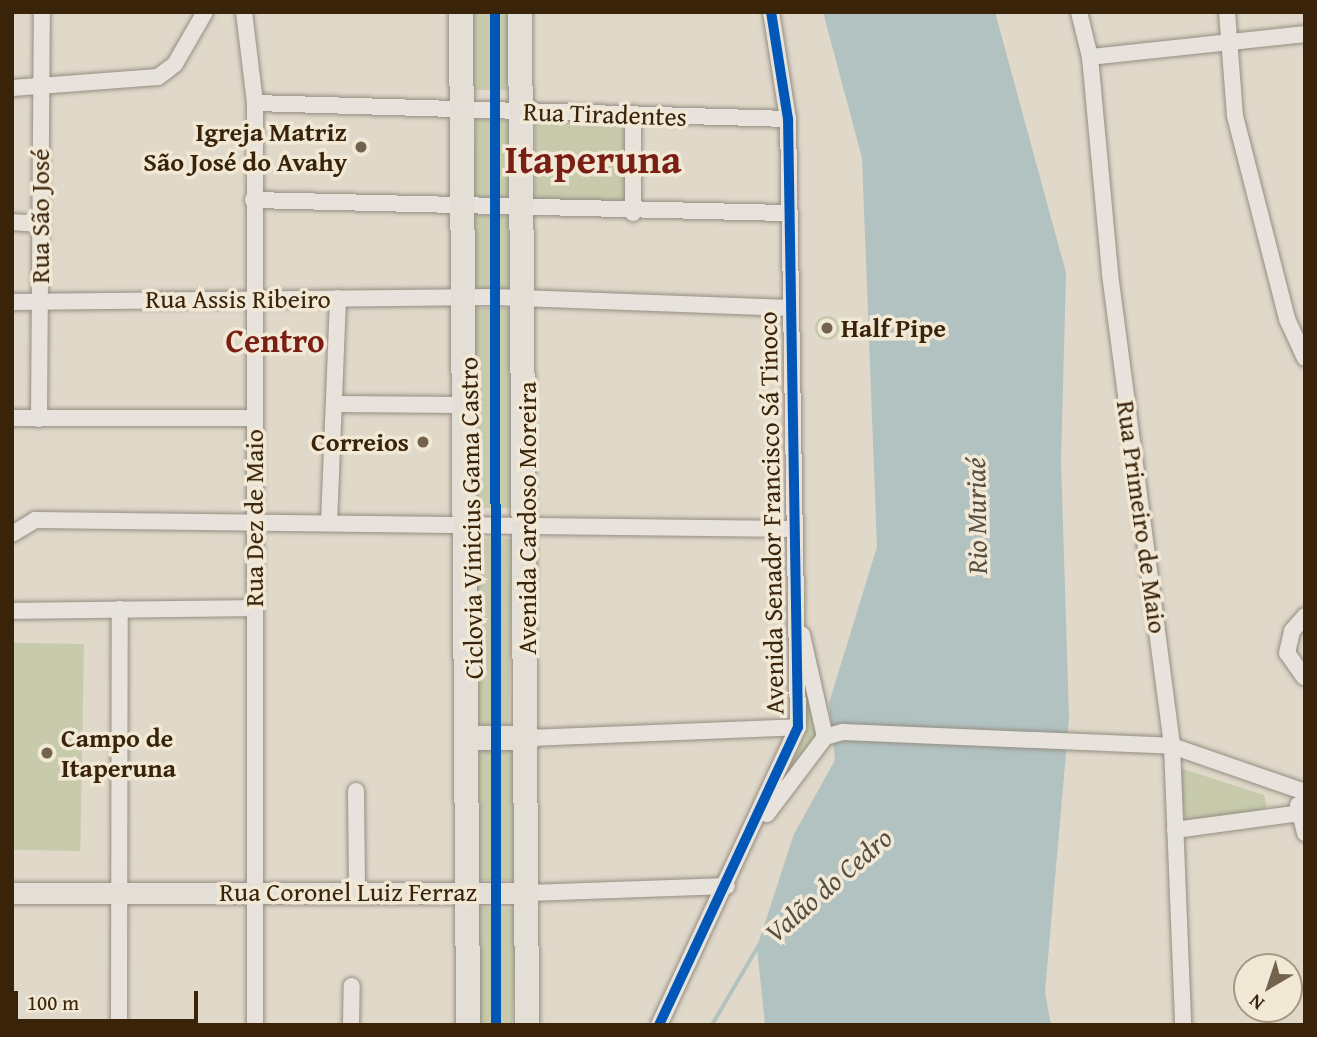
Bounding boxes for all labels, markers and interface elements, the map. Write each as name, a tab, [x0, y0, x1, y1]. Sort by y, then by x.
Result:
street label: Rua Tiradentes	[522, 96, 688, 132]
place label: Igreja Matriz São José do Avahy	[143, 116, 347, 178]
district label: Itaperuna	[505, 135, 681, 183]
marker: Igreja Matriz São José do Avahy	[353, 139, 369, 155]
street label: Rua São José	[24, 148, 56, 284]
street label: Rua Assis Ribeiro	[145, 283, 331, 315]
street label: Avenida Senador Francisco Sá Tinoco	[752, 311, 790, 715]
place label: Half Pipe	[841, 312, 946, 344]
marker: Half Pipe	[819, 320, 835, 336]
district label: Centro	[225, 321, 325, 361]
street label: Ciclovia Vinicius Gama Castro	[453, 357, 489, 679]
street label: Avenida Cardoso Moreira	[511, 381, 543, 655]
street label: Rua Primeiro de Maio	[1110, 398, 1174, 636]
place label: Correios	[311, 426, 409, 458]
street label: Rua Dez de Maio	[238, 429, 270, 607]
marker: Correios	[415, 434, 431, 450]
water label: Rio Muriaé	[958, 457, 994, 575]
place label: Campo de Itaperuna	[61, 722, 176, 784]
marker: Campo de Itaperuna	[39, 745, 55, 761]
water label: Valão do Cedro	[757, 821, 899, 949]
street label: Rua Coronel Luiz Ferraz	[219, 876, 477, 908]
north arrow	[1233, 953, 1303, 1023]
scale bar	[18, 978, 201, 1022]
text: 100 m	[27, 987, 79, 1018]
text: N	[1242, 988, 1270, 1018]

